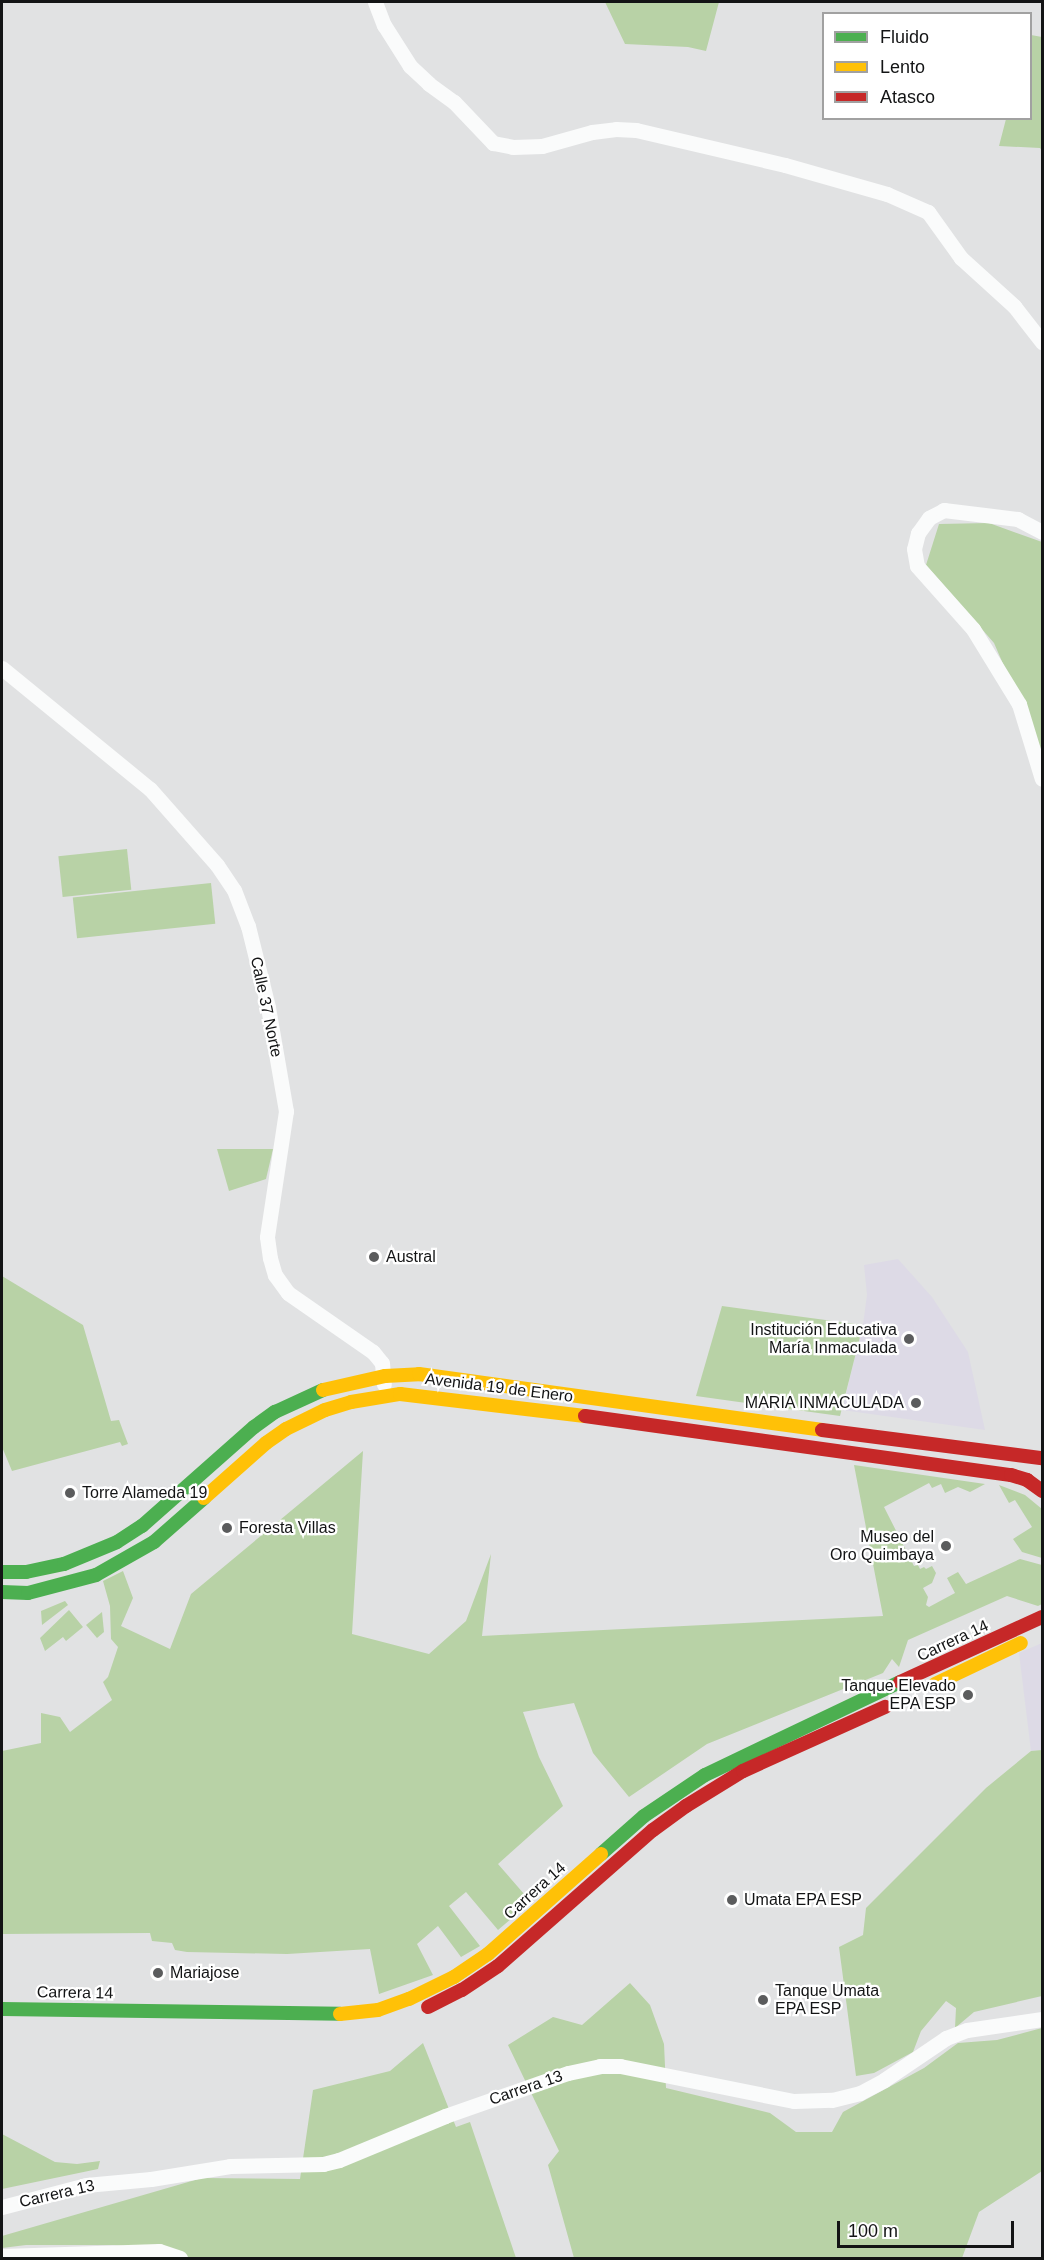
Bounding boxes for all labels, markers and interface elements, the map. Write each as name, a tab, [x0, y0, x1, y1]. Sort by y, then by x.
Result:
legend	[822, 12, 1032, 120]
text: Fluido	[880, 27, 929, 47]
text: Lento	[880, 57, 925, 77]
text: Atasco	[880, 87, 935, 107]
street label: Calle 37 Norte	[246, 955, 286, 1059]
place label: Austral	[386, 1247, 436, 1267]
marker: Austral	[367, 1250, 381, 1264]
place label: Institución Educativa María Inmaculada	[750, 1320, 897, 1358]
marker: Institución Educativa María Inmaculada	[902, 1332, 916, 1346]
street label: Avenida 19 de Enero	[424, 1369, 574, 1407]
place label: MARIA INMACULADA	[744, 1393, 904, 1413]
marker: MARIA INMACULADA	[909, 1396, 923, 1410]
place label: Torre Alameda 19	[82, 1483, 208, 1503]
marker: Torre Alameda 19	[63, 1486, 77, 1500]
place label: Foresta Villas	[239, 1518, 336, 1538]
marker: Foresta Villas	[220, 1521, 234, 1535]
place label: Museo del Oro Quimbaya	[830, 1527, 934, 1565]
marker: Museo del Oro Quimbaya	[939, 1539, 953, 1553]
street label: Carrera 14	[914, 1616, 992, 1666]
place label: Tanque Elevado EPA ESP	[841, 1676, 956, 1714]
marker: Tanque Elevado EPA ESP	[961, 1688, 975, 1702]
street label: Carrera 14	[500, 1858, 570, 1924]
place label: Umata EPA ESP	[744, 1890, 863, 1910]
marker: Umata EPA ESP	[725, 1893, 739, 1907]
place label: Mariajose	[170, 1963, 239, 1983]
marker: Mariajose	[151, 1966, 165, 1980]
place label: Tanque Umata EPA ESP	[775, 1981, 879, 2019]
street label: Carrera 14	[37, 1983, 113, 2003]
marker: Tanque Umata EPA ESP	[756, 1993, 770, 2007]
street label: Carrera 13	[487, 2066, 565, 2110]
street label: Carrera 13	[18, 2176, 96, 2212]
scale bar	[840, 2209, 1017, 2247]
text: 100 m	[848, 2221, 898, 2241]

